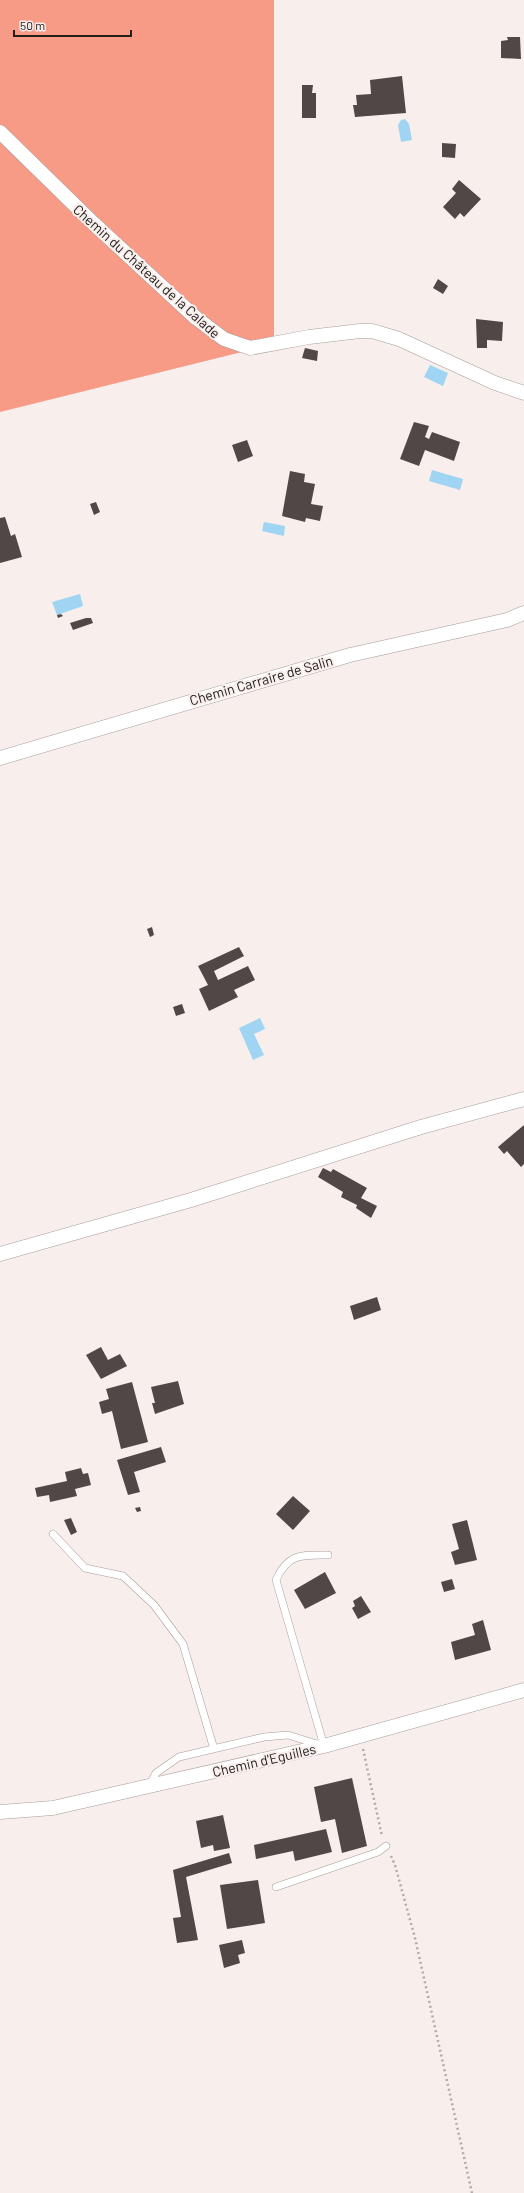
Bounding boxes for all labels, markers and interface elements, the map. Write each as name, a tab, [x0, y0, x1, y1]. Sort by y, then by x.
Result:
scale bar	[14, 12, 131, 38]
text: 50 m	[20, 18, 45, 32]
street label: Chemin du Château de la Calade	[70, 200, 224, 342]
street label: Chemin Carraire de Salin	[187, 651, 335, 709]
street label: Chemin d'Eguilles	[210, 1740, 318, 1780]

